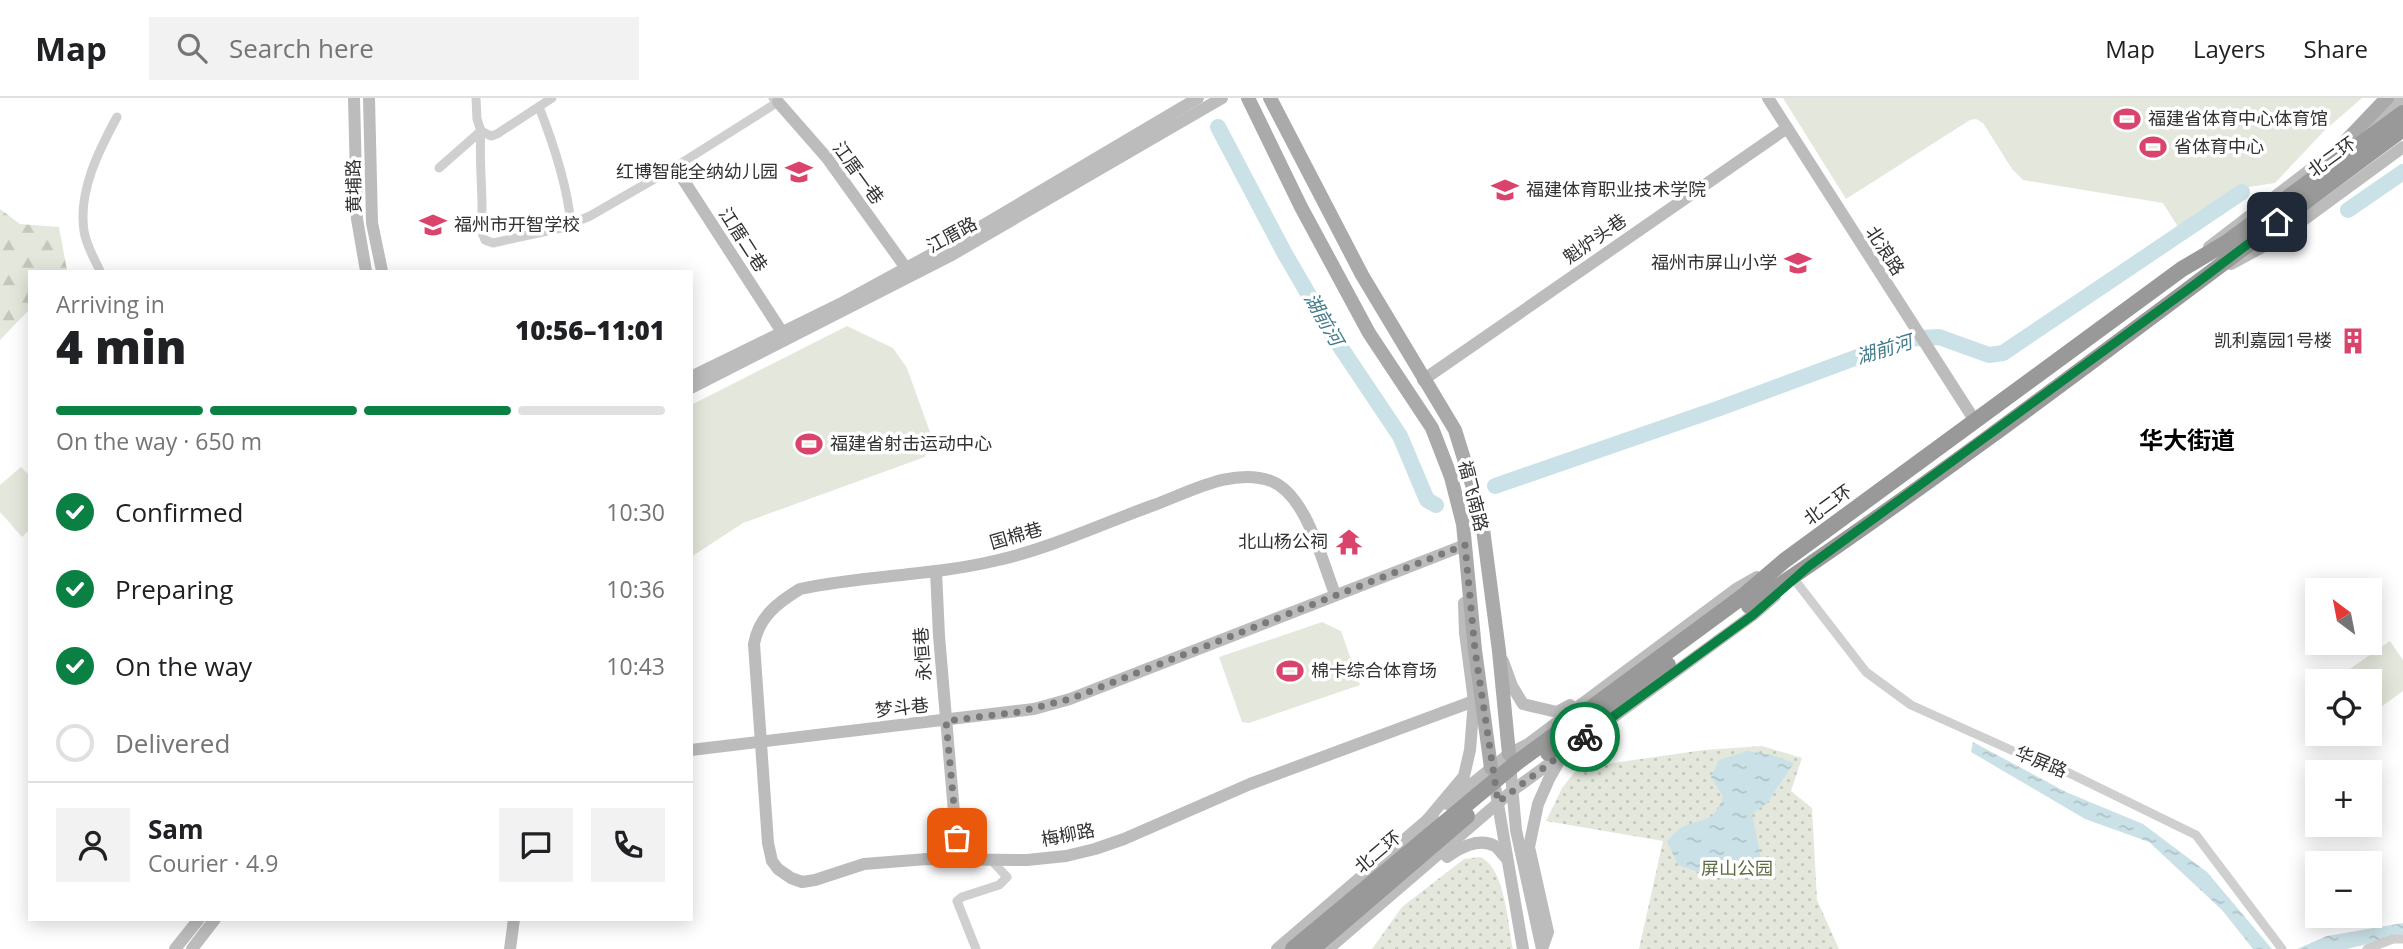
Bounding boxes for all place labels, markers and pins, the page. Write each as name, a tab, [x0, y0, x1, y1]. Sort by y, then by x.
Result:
sports icon: 福建省体育中心体育馆	[2112, 104, 2142, 134]
place label: 福建省体育中心体育馆	[2148, 106, 2328, 130]
sports icon: 省体育中心	[2138, 132, 2168, 162]
place label: 省体育中心	[2174, 134, 2264, 158]
school or university icon: 红博智能全纳幼儿园	[784, 157, 814, 187]
place label: 红博智能全纳幼儿园	[616, 159, 778, 183]
school or university icon: 福建体育职业技术学院	[1490, 175, 1520, 205]
place label: 福建体育职业技术学院	[1526, 177, 1706, 201]
pin	[2247, 192, 2307, 252]
school or university icon: 福州市开智学校	[418, 210, 448, 240]
place label: 福州市开智学校	[454, 212, 580, 236]
school or university icon: 福州市屏山小学	[1783, 248, 1813, 278]
place label: 福州市屏山小学	[1651, 250, 1777, 274]
building icon: 凯利嘉园1号楼	[2338, 326, 2368, 356]
place label: 凯利嘉园1号楼	[2214, 328, 2332, 352]
sports icon: 福建省射击运动中心	[794, 429, 824, 459]
place label: 福建省射击运动中心	[830, 431, 992, 455]
temple icon: 北山杨公祠	[1334, 527, 1364, 557]
place label: 北山杨公祠	[1238, 529, 1328, 553]
sports icon: 棉卡综合体育场	[1275, 656, 1305, 686]
place label: 棉卡综合体育场	[1311, 658, 1437, 682]
pin	[927, 808, 987, 868]

